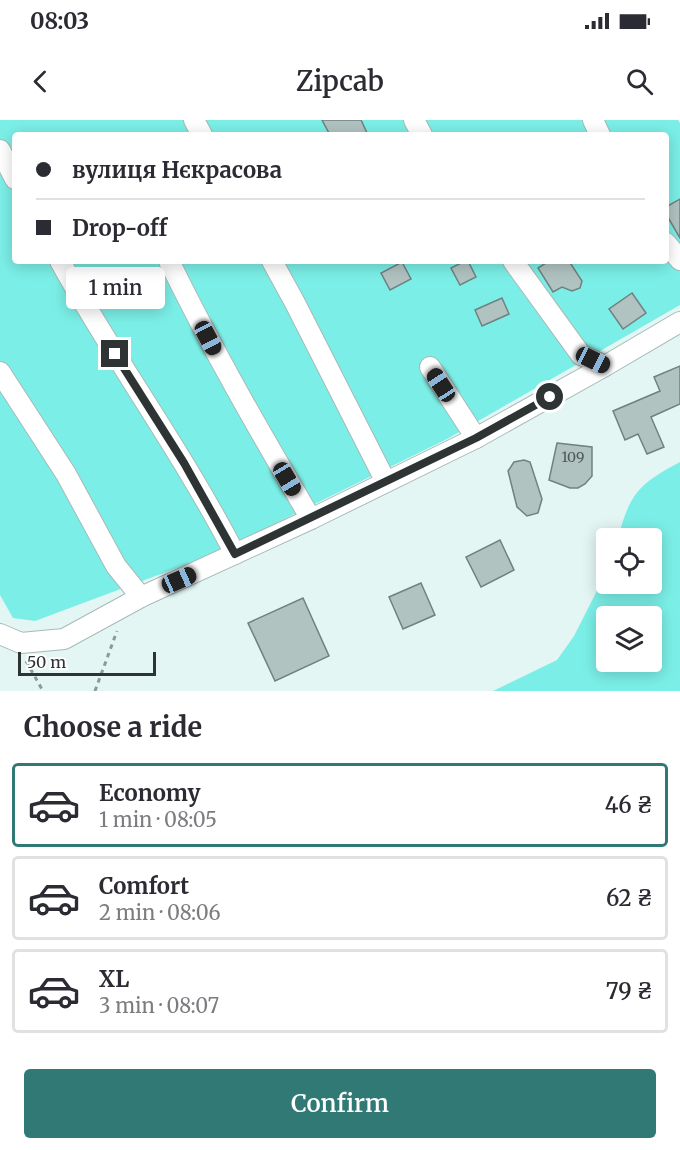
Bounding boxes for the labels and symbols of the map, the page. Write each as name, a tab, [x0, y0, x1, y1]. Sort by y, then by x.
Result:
callout: 1 min	[66, 267, 164, 309]
car	[192, 318, 224, 358]
route end	[101, 340, 128, 367]
car	[573, 344, 613, 376]
car	[424, 365, 458, 405]
route start	[536, 383, 563, 410]
house number: 109	[561, 448, 585, 466]
car	[270, 459, 304, 499]
car	[159, 564, 199, 596]
scale bar	[18, 649, 156, 676]

